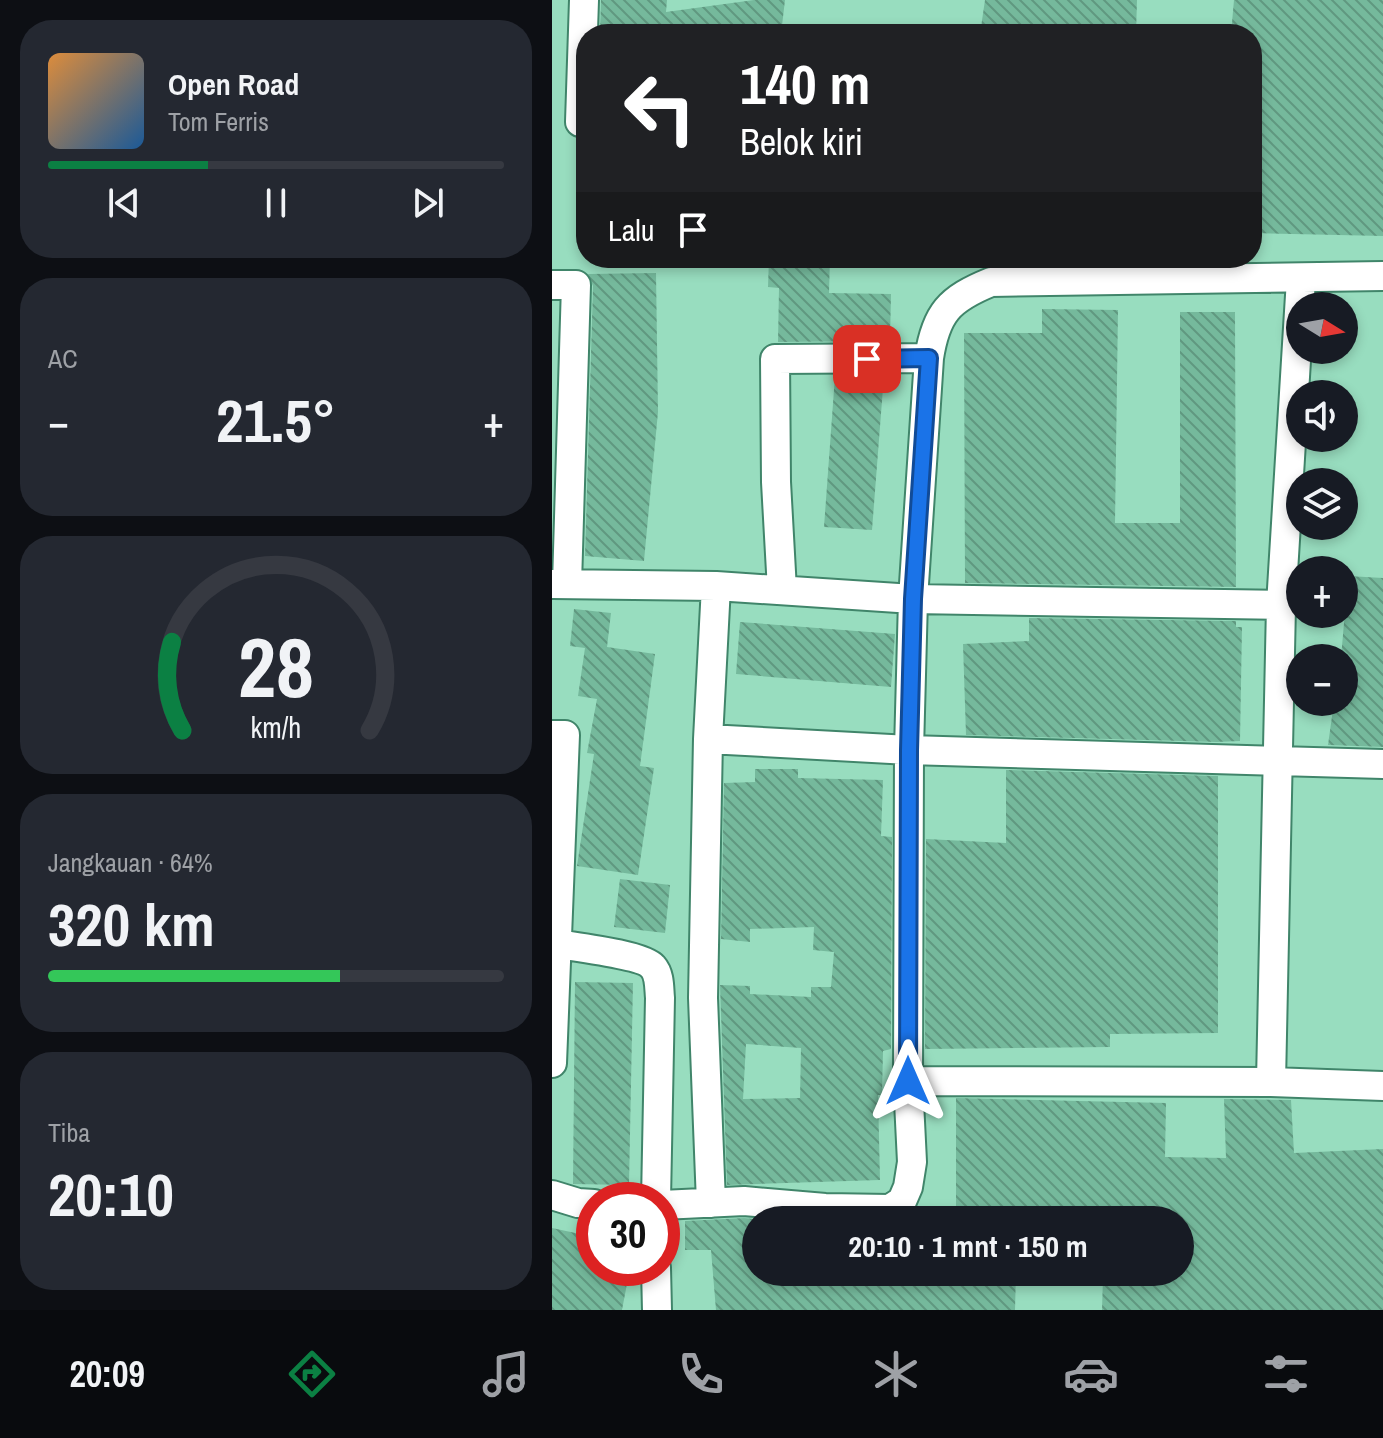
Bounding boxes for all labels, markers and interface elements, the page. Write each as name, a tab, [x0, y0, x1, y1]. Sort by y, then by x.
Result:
text: 140 m	[740, 46, 870, 121]
icon: left	[608, 56, 712, 160]
text: Open Road	[168, 64, 299, 104]
text: Tom Ferris	[168, 104, 269, 139]
text: Belok kiri	[740, 118, 863, 166]
icon: previous	[102, 181, 146, 225]
icon: pause	[254, 181, 298, 225]
icon: next	[406, 181, 450, 225]
icon: arrive	[671, 208, 715, 252]
text: Lalu	[608, 210, 655, 250]
north arrow	[1286, 292, 1358, 364]
map controls	[1286, 292, 1358, 716]
pin	[833, 325, 901, 393]
icon: arrive	[845, 337, 889, 381]
text: AC	[48, 341, 78, 376]
text: 21.5°	[216, 380, 336, 461]
button: sound	[1286, 380, 1358, 452]
text: −	[48, 391, 69, 451]
text: +	[483, 391, 504, 451]
button: layers	[1286, 468, 1358, 540]
button: +	[1286, 556, 1358, 628]
text: 28	[238, 611, 314, 723]
button: −	[1286, 644, 1358, 716]
text: km/h	[251, 708, 301, 747]
text: Jangkauan · 64%	[48, 845, 213, 880]
text: 320 km	[48, 884, 215, 965]
position arrow	[866, 1039, 950, 1123]
text: Tiba	[48, 1115, 90, 1150]
text: 20:10	[48, 1154, 174, 1235]
speed limit sign: 30	[576, 1182, 680, 1286]
text: 20:10 · 1 mnt · 150 m	[848, 1226, 1088, 1266]
icon: directions	[284, 1346, 340, 1402]
icon: music	[478, 1346, 534, 1402]
icon: phone	[673, 1346, 729, 1402]
icon: climate	[868, 1346, 924, 1402]
icon: car	[1063, 1346, 1119, 1402]
icon: filters	[1258, 1346, 1314, 1402]
text: 20:09	[69, 1350, 145, 1398]

